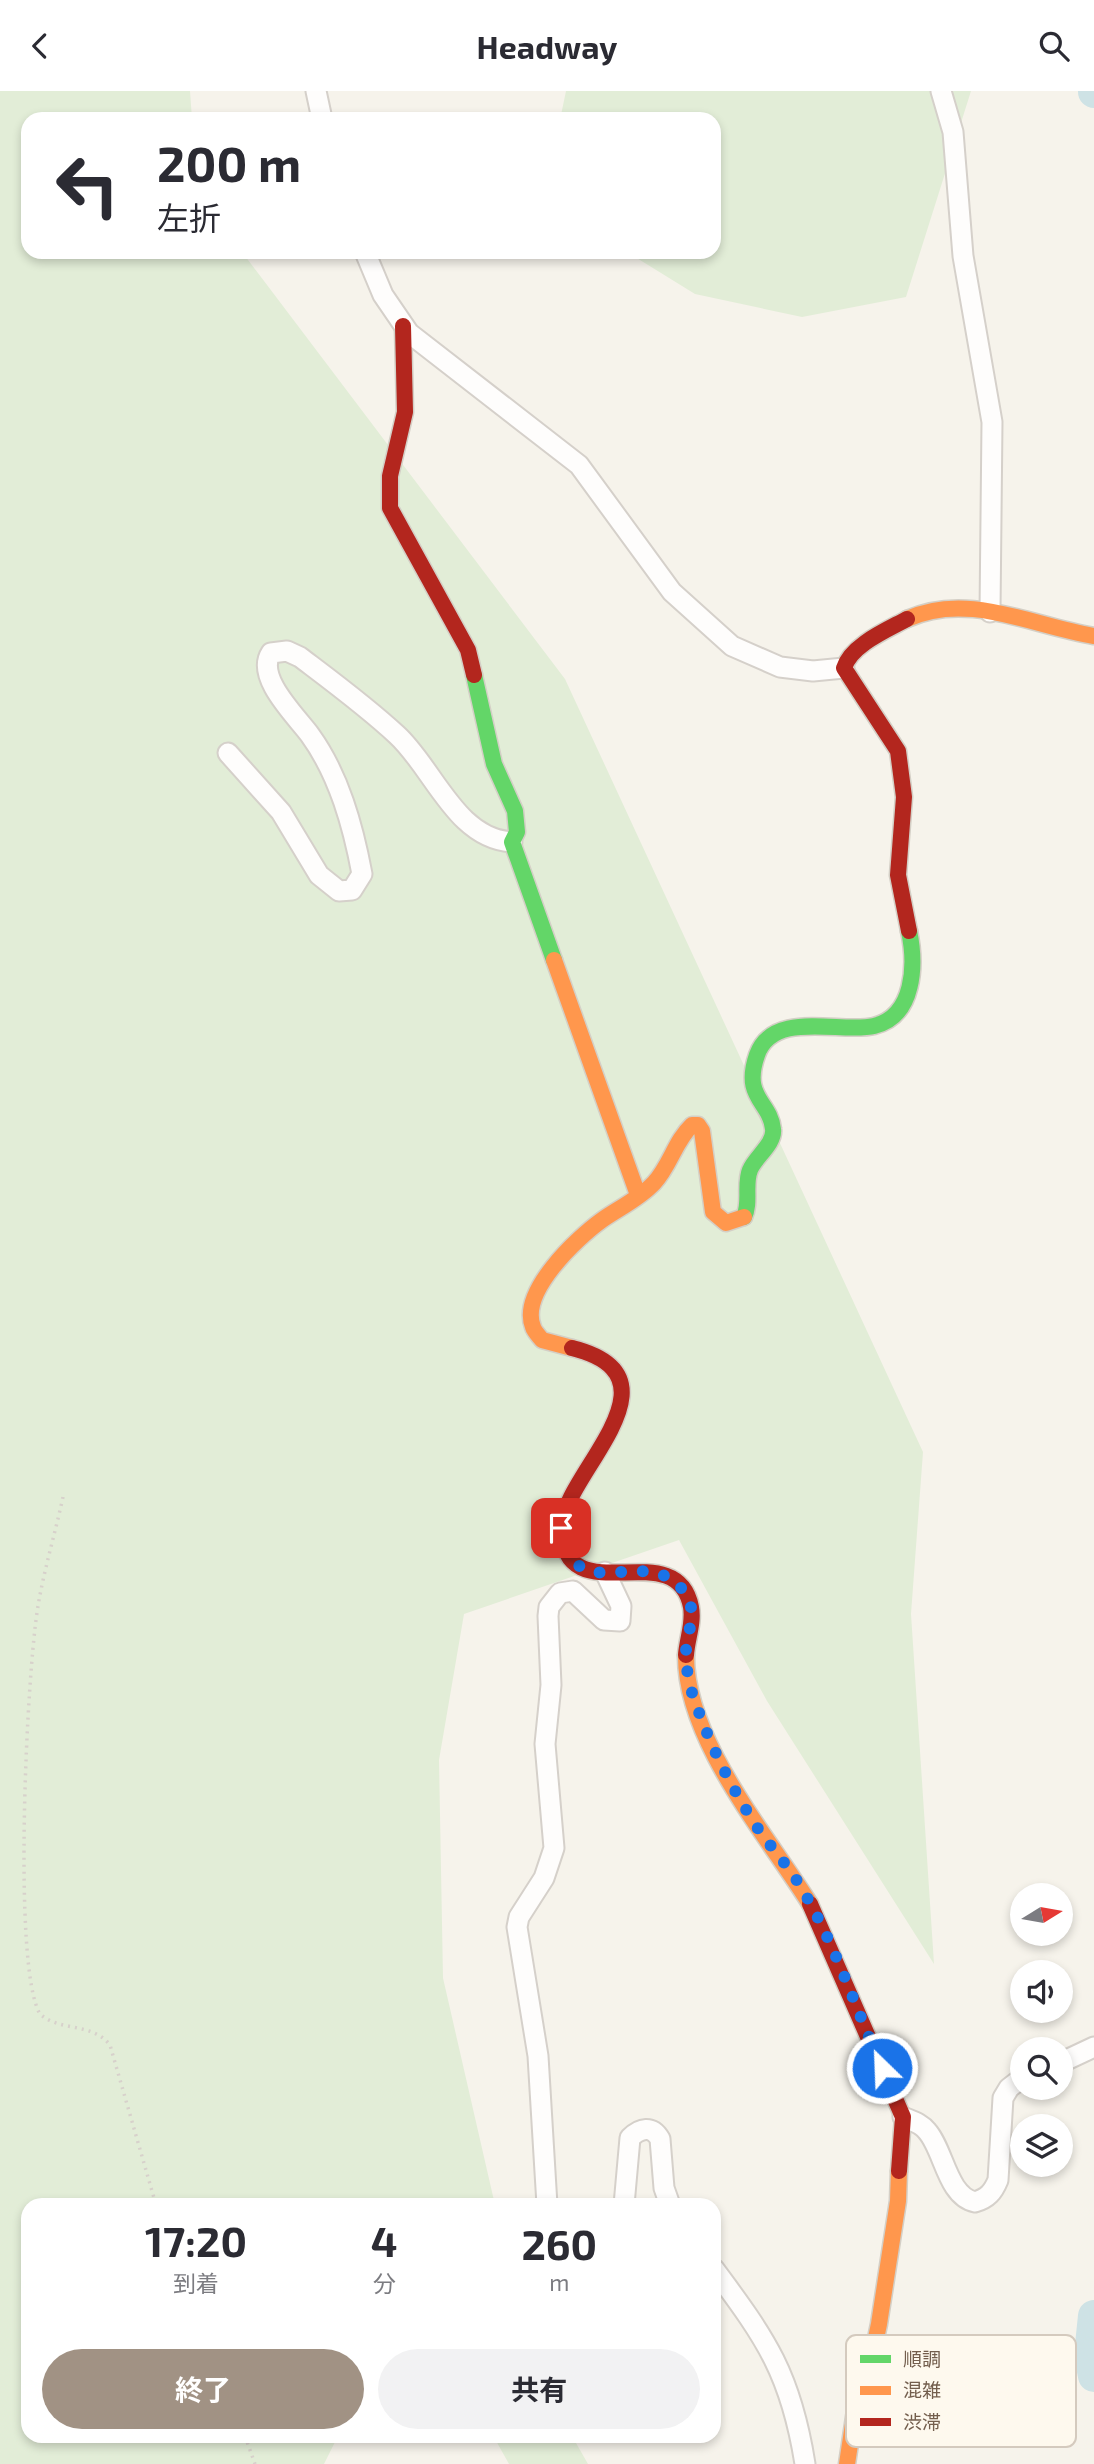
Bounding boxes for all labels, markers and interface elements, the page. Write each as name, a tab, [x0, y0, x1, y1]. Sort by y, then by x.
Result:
icon: back	[21, 27, 59, 65]
text: Headway	[477, 27, 617, 65]
icon: search	[1035, 27, 1073, 65]
text: 200 m	[157, 133, 301, 192]
icon: left	[42, 140, 133, 231]
text: 左折	[157, 198, 221, 236]
pin	[531, 1498, 591, 1558]
icon: arrive	[542, 1509, 580, 1547]
north arrow	[1010, 1883, 1073, 1946]
map controls	[1010, 1883, 1073, 2177]
button: sound	[1010, 1960, 1073, 2023]
position arrow	[845, 2031, 919, 2105]
button: search	[1010, 2037, 1073, 2100]
button: layers	[1010, 2114, 1073, 2177]
text: 17:20	[145, 2215, 247, 2265]
text: 4	[371, 2215, 398, 2265]
text: 260	[521, 2218, 597, 2268]
text: m	[549, 2268, 569, 2296]
text: 到着	[173, 2269, 219, 2297]
text: 分	[373, 2269, 396, 2297]
legend	[846, 2335, 1076, 2447]
text: 順調	[903, 2347, 941, 2370]
button: 終了	[42, 2349, 364, 2429]
button: 共有	[378, 2349, 700, 2429]
text: 混雑	[903, 2378, 941, 2401]
text: 渋滞	[903, 2410, 941, 2433]

